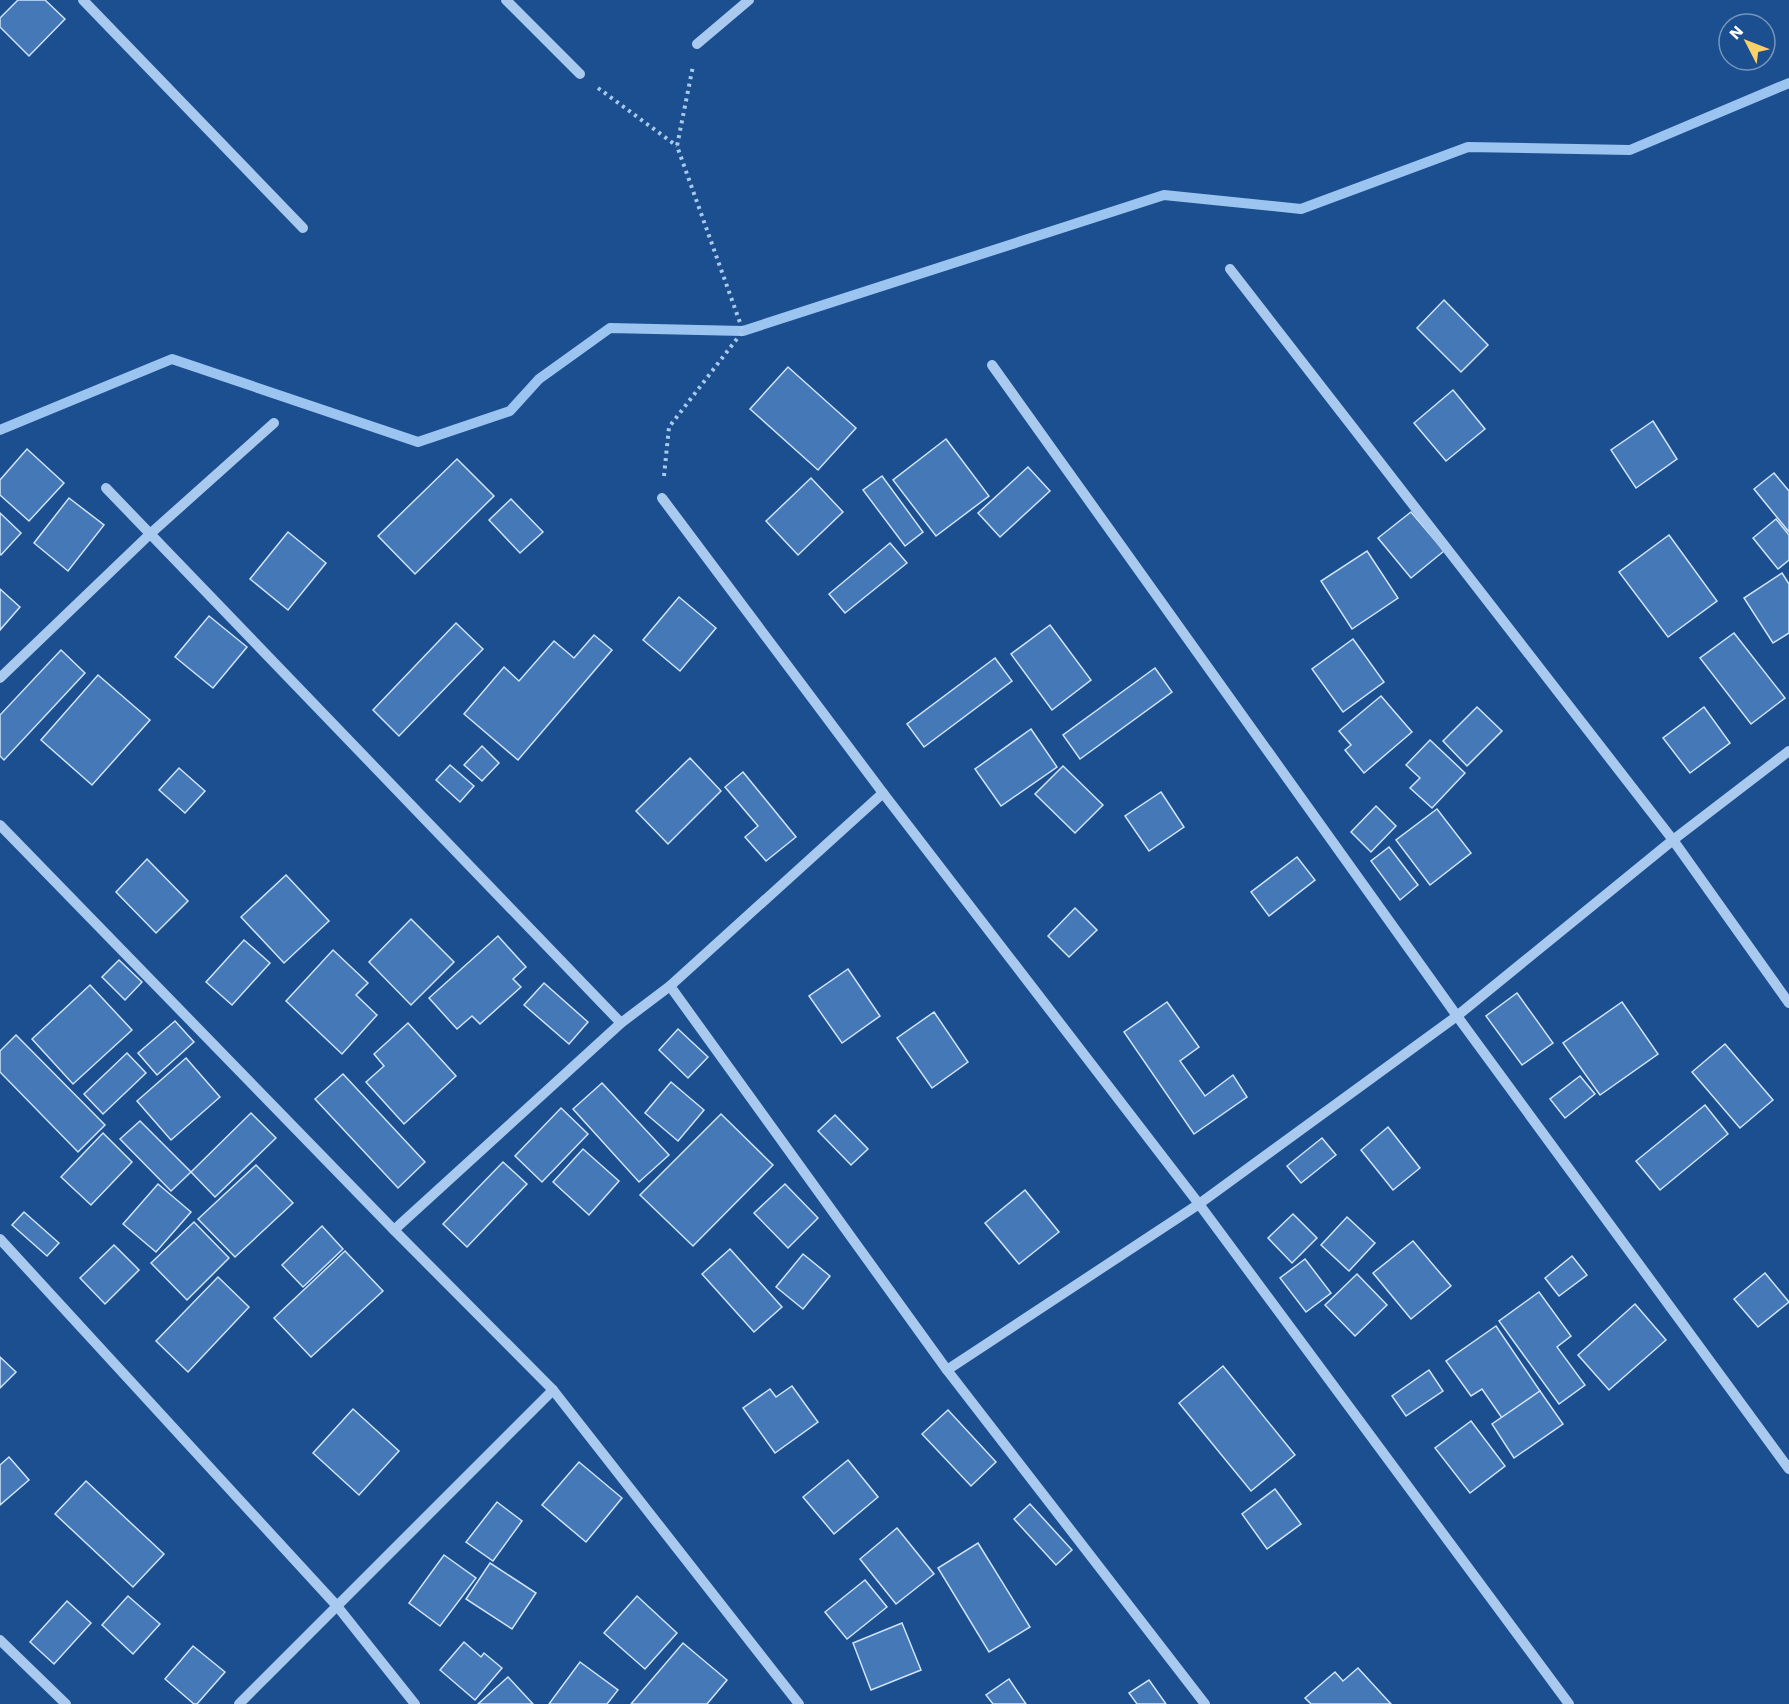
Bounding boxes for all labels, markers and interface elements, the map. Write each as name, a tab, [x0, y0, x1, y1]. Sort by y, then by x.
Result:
north arrow	[1717, 12, 1777, 72]
text: N	[1725, 22, 1747, 43]

